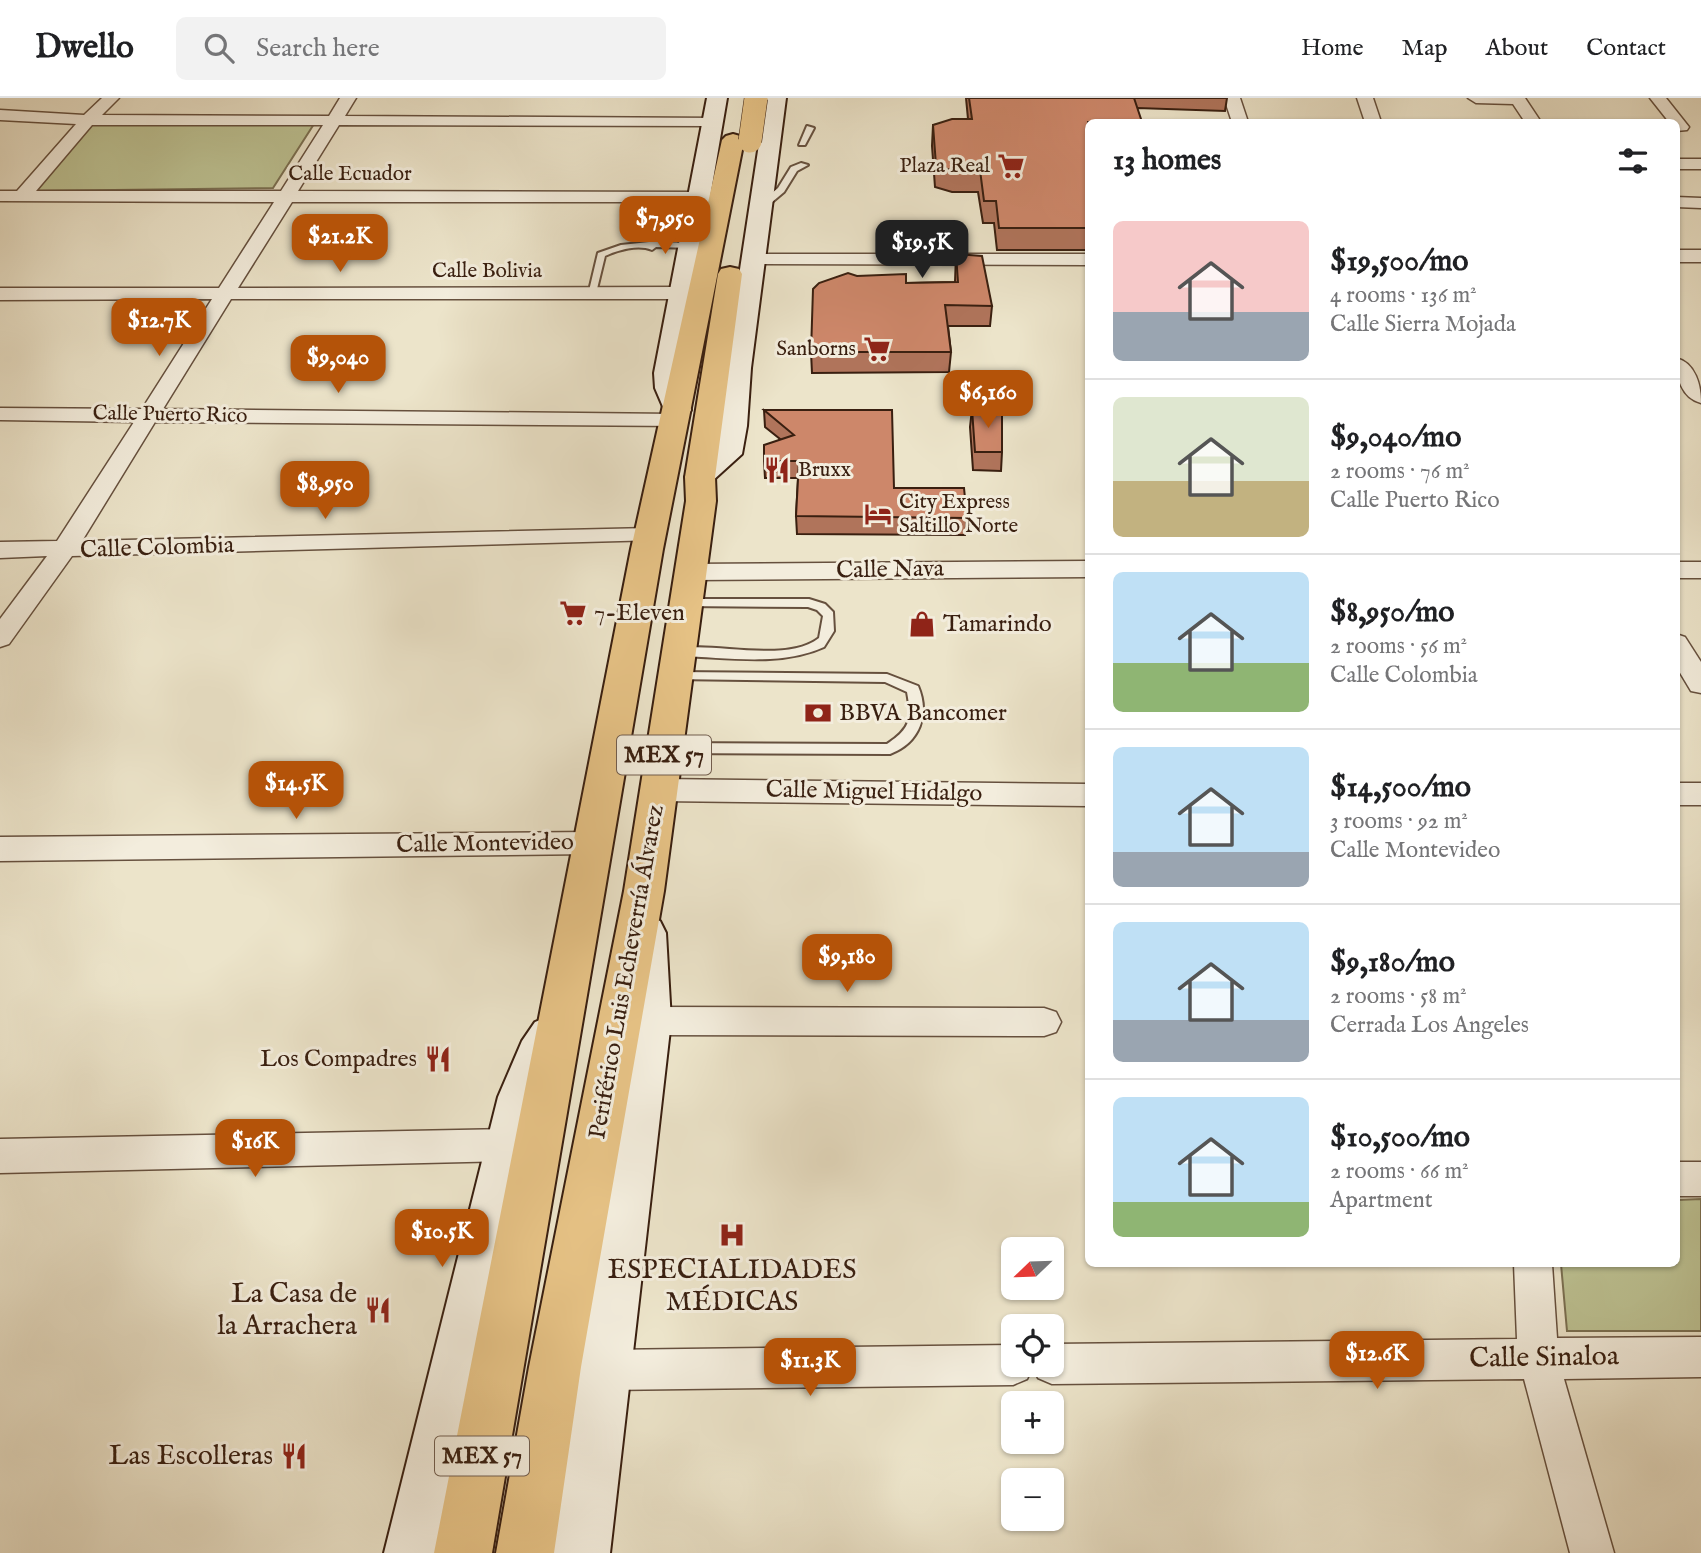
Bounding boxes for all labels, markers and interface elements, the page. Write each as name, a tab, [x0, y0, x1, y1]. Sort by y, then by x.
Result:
search box	[176, 17, 666, 80]
text: Dwello	[35, 27, 134, 69]
icon: search	[200, 29, 238, 67]
text: Search here	[256, 32, 380, 65]
text: Home	[1301, 33, 1364, 64]
text: Map	[1402, 33, 1448, 64]
text: About	[1486, 33, 1548, 64]
text: Contact	[1586, 33, 1666, 64]
text: 13 homes	[1113, 142, 1221, 180]
icon: filters	[1614, 142, 1652, 180]
supermarket icon: Plaza Real	[996, 151, 1026, 181]
place label: Plaza Real	[899, 153, 990, 180]
street label: Calle Ecuador	[288, 161, 412, 188]
pin: $7,950	[608, 197, 722, 256]
text: $7,950	[635, 204, 695, 233]
pin: $21.2K	[283, 214, 397, 274]
pin: $19.5K	[865, 220, 979, 280]
text: $21.2K	[308, 222, 372, 251]
text: $19.5K	[891, 228, 953, 257]
text: $19,500/mo	[1330, 243, 1469, 281]
icon: home	[1169, 249, 1253, 333]
street label: Calle Bolivia	[432, 258, 543, 285]
text: 4 rooms · 136 m²	[1330, 281, 1477, 310]
pin: $12.7K	[102, 299, 216, 358]
text: $12.7K	[127, 306, 191, 335]
text: Calle Sierra Mojada	[1330, 310, 1516, 339]
supermarket icon: Sanborns	[862, 334, 892, 364]
pin: $9,040	[281, 336, 395, 395]
place label: Sanborns	[776, 336, 856, 363]
text: $9,040	[307, 343, 369, 372]
pin: $6,160	[931, 370, 1045, 430]
text: $6,160	[959, 378, 1017, 407]
street label: Calle Puerto Rico	[92, 400, 248, 430]
text: $9,040/mo	[1330, 419, 1461, 457]
icon: home	[1169, 425, 1253, 509]
restaurant icon: Bruxx	[762, 455, 792, 485]
place label: Bruxx	[798, 457, 851, 484]
text: 2 rooms · 76 m²	[1330, 457, 1470, 486]
pin: $8,950	[268, 462, 382, 521]
text: $8,950	[296, 469, 354, 498]
text: Calle Puerto Rico	[1330, 486, 1500, 515]
place label: City Express Saltillo Norte	[899, 489, 1018, 540]
hotel icon: City Express Saltillo Norte	[863, 499, 893, 529]
street label: Calle Colombia	[79, 530, 235, 566]
street label: Calle Nava	[836, 554, 945, 586]
text: $8,950/mo	[1330, 594, 1454, 632]
supermarket icon: 7-Eleven	[558, 598, 588, 628]
place label: 7-Eleven	[594, 598, 685, 629]
icon: home	[1169, 600, 1253, 684]
shop icon: Tamarindo	[907, 609, 937, 639]
place label: Tamarindo	[943, 609, 1052, 640]
text: 2 rooms · 56 m²	[1330, 632, 1467, 661]
text: Calle Colombia	[1330, 661, 1478, 690]
bank icon: BBVA Bancomer	[803, 698, 833, 728]
place label: BBVA Bancomer	[839, 698, 1007, 729]
road number: MEX 57	[617, 736, 711, 775]
pin: $14.5K	[239, 762, 353, 821]
text: $14.5K	[265, 769, 328, 798]
text: $14,500/mo	[1330, 769, 1471, 807]
street label: Calle Miguel Hidalgo	[765, 775, 983, 809]
icon: home	[1169, 775, 1253, 859]
street label: Periférico Luis Echeverría Álvarez	[582, 802, 672, 1142]
text: 3 rooms · 92 m²	[1330, 807, 1468, 836]
street label: Calle Montevideo	[396, 827, 574, 861]
text: Calle Montevideo	[1330, 836, 1500, 865]
pin: $9,180	[790, 934, 904, 994]
text: $9,180	[818, 942, 876, 971]
text: $9,180/mo	[1330, 944, 1455, 982]
icon: home	[1169, 950, 1253, 1034]
text: 2 rooms · 58 m²	[1330, 982, 1467, 1011]
text: Cerrada Los Angeles	[1330, 1011, 1529, 1040]
place label: Los Compadres	[260, 1044, 417, 1075]
restaurant icon: Los Compadres	[423, 1044, 453, 1074]
pin: $16K	[214, 1119, 296, 1179]
text: $10,500/mo	[1330, 1119, 1470, 1157]
icon: home	[1169, 1125, 1253, 1209]
text: $16K	[231, 1127, 279, 1156]
text: 2 rooms · 66 m²	[1330, 1157, 1469, 1186]
text: Apartment	[1330, 1186, 1433, 1215]
pin: $10.5K	[385, 1210, 499, 1269]
text: $10.5K	[411, 1217, 473, 1246]
hospital icon: ESPECIALIDADES MÉDICAS	[717, 1220, 747, 1250]
north arrow	[1001, 1237, 1064, 1300]
map controls	[1001, 1237, 1064, 1531]
place label: ESPECIALIDADES MÉDICAS	[607, 1253, 857, 1320]
place label: La Casa de la Arrachera	[217, 1277, 358, 1344]
restaurant icon: La Casa de la Arrachera	[363, 1295, 393, 1325]
button: locate	[1001, 1314, 1064, 1377]
pin: $12.6K	[1320, 1332, 1434, 1391]
pin: $11.3K	[753, 1338, 867, 1398]
text: $12.6K	[1345, 1339, 1409, 1368]
street label: Calle Sinaloa	[1469, 1339, 1620, 1377]
text: $11.3K	[780, 1346, 840, 1375]
button: +	[1001, 1391, 1064, 1454]
road number: MEX 57	[435, 1436, 529, 1476]
place label: Las Escolleras	[109, 1439, 273, 1474]
restaurant icon: Las Escolleras	[279, 1441, 309, 1471]
button: −	[1001, 1468, 1064, 1531]

